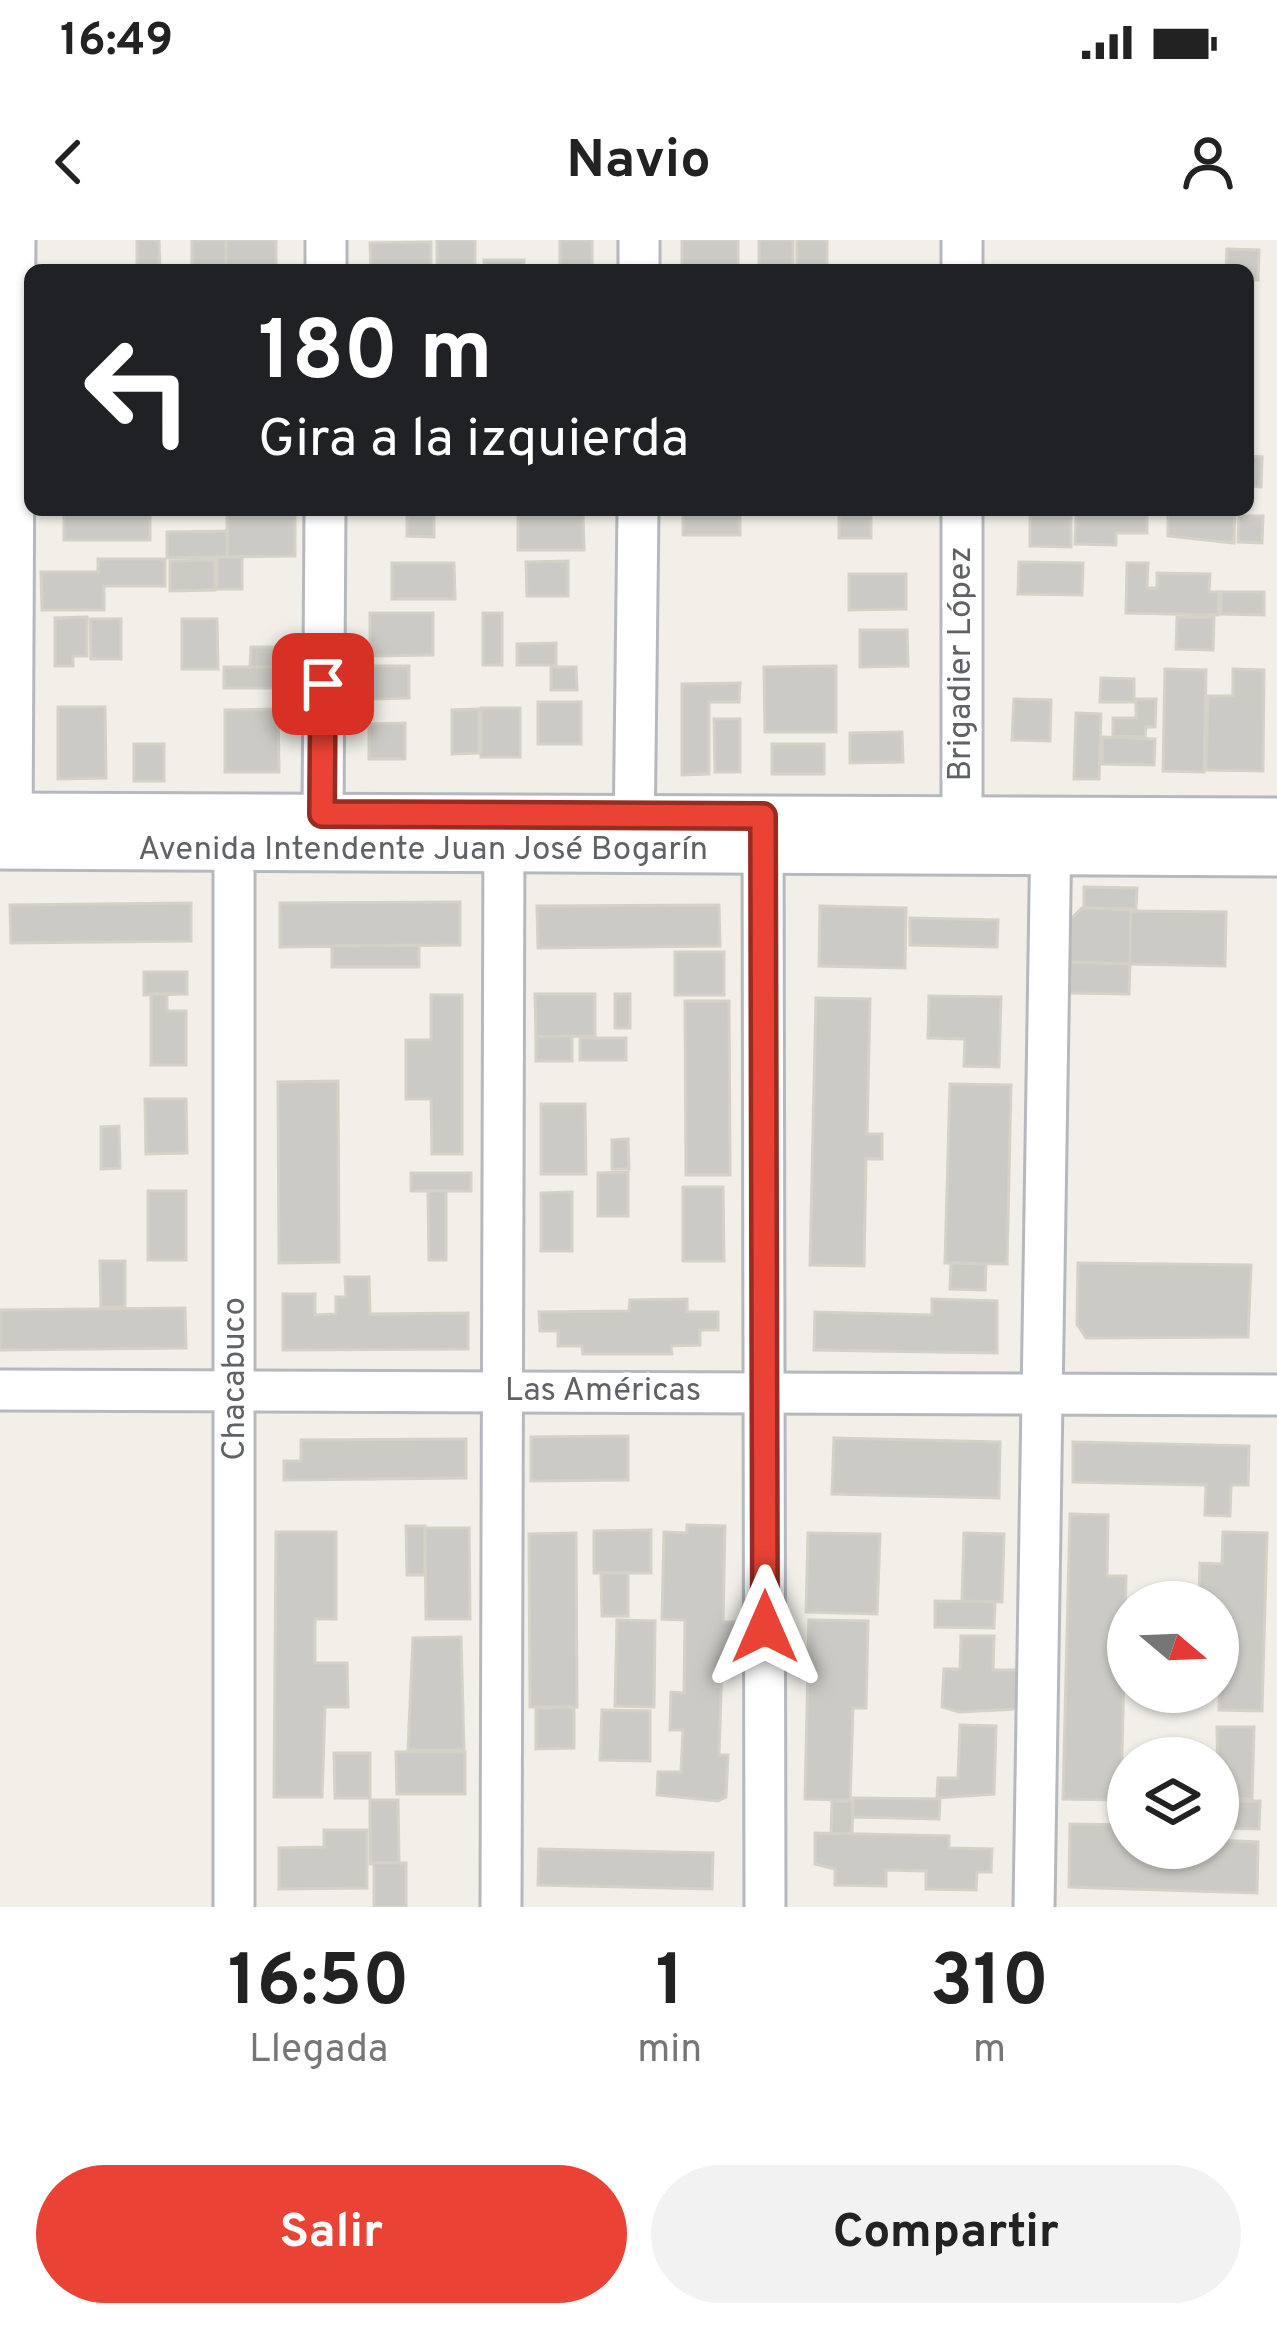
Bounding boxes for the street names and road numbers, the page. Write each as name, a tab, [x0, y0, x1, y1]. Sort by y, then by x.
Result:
street label: Brigadier López	[941, 546, 983, 782]
street label: Avenida Intendente Juan José Bogarín	[138, 830, 708, 872]
street label: Chacabuco	[215, 1297, 257, 1461]
street label: Las Américas	[505, 1371, 701, 1413]

